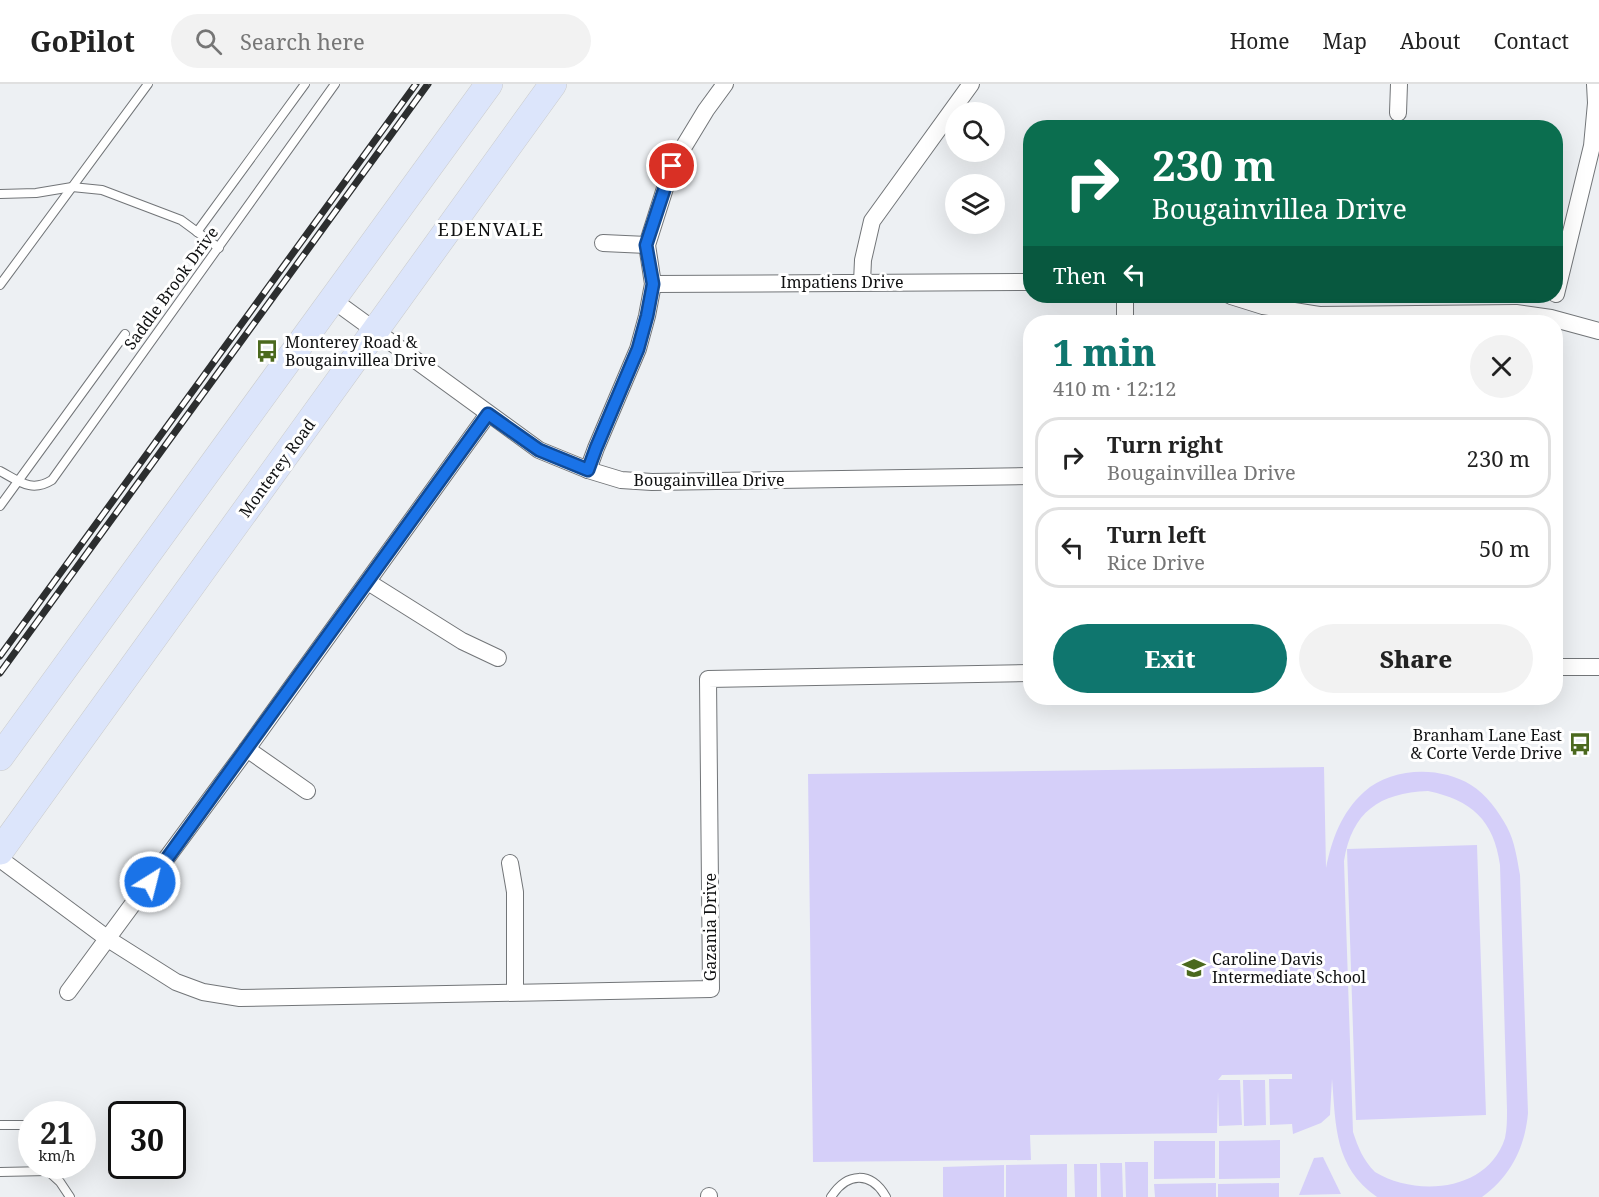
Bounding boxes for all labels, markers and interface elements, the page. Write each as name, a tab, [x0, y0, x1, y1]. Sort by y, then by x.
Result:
search box	[171, 14, 591, 68]
text: GoPilot	[30, 22, 135, 60]
icon: search	[192, 25, 225, 58]
text: Search here	[240, 26, 365, 56]
text: Home	[1230, 27, 1290, 55]
text: Map	[1323, 27, 1367, 55]
text: About	[1400, 27, 1461, 55]
text: Contact	[1494, 27, 1569, 55]
map controls	[945, 102, 1005, 234]
button: search	[945, 102, 1005, 162]
text: 230 m	[1152, 136, 1276, 193]
pin	[646, 140, 697, 191]
icon: right	[1053, 144, 1131, 222]
icon: arrive	[655, 149, 688, 182]
button: layers	[945, 174, 1005, 234]
text: Bougainvillea Drive	[1152, 190, 1407, 227]
district label: EDENVALE	[437, 217, 545, 241]
street label: Saddle Brook Drive	[119, 222, 223, 354]
icon: left	[1118, 258, 1151, 291]
text: Then	[1053, 260, 1106, 290]
street label: Impatiens Drive	[781, 271, 903, 293]
text: 1 min	[1053, 328, 1156, 377]
place label: Monterey Road & Bougainvillea Drive	[285, 331, 436, 371]
button: close	[1470, 335, 1533, 398]
bus stop icon: Monterey Road & Bougainvillea Drive	[254, 338, 280, 364]
text: 410 m · 12:12	[1053, 375, 1176, 402]
street label: Monterey Road	[234, 414, 320, 522]
text: Turn right	[1107, 429, 1223, 459]
icon: right	[1056, 441, 1089, 474]
text: 230 m	[1467, 443, 1530, 473]
text: Bougainvillea Drive	[1107, 459, 1296, 486]
street label: Bougainvillea Drive	[633, 469, 785, 491]
text: Turn left	[1107, 519, 1206, 549]
icon: left	[1056, 531, 1089, 564]
text: 50 m	[1479, 533, 1530, 563]
text: Rice Drive	[1107, 549, 1205, 576]
button: Exit	[1053, 624, 1287, 693]
button: Share	[1299, 624, 1533, 693]
place label: Branham Lane East & Corte Verde Drive	[1410, 724, 1562, 764]
bus stop icon: Branham Lane East & Corte Verde Drive	[1567, 731, 1593, 757]
position arrow	[118, 850, 182, 914]
street label: Gazania Drive	[699, 873, 721, 981]
place label: Caroline Davis Intermediate School	[1212, 948, 1366, 988]
school or university icon: Caroline Davis Intermediate School	[1181, 955, 1207, 981]
speed limit sign: 30	[108, 1101, 186, 1179]
text: 21	[40, 1112, 74, 1153]
text: km/h	[39, 1145, 75, 1165]

